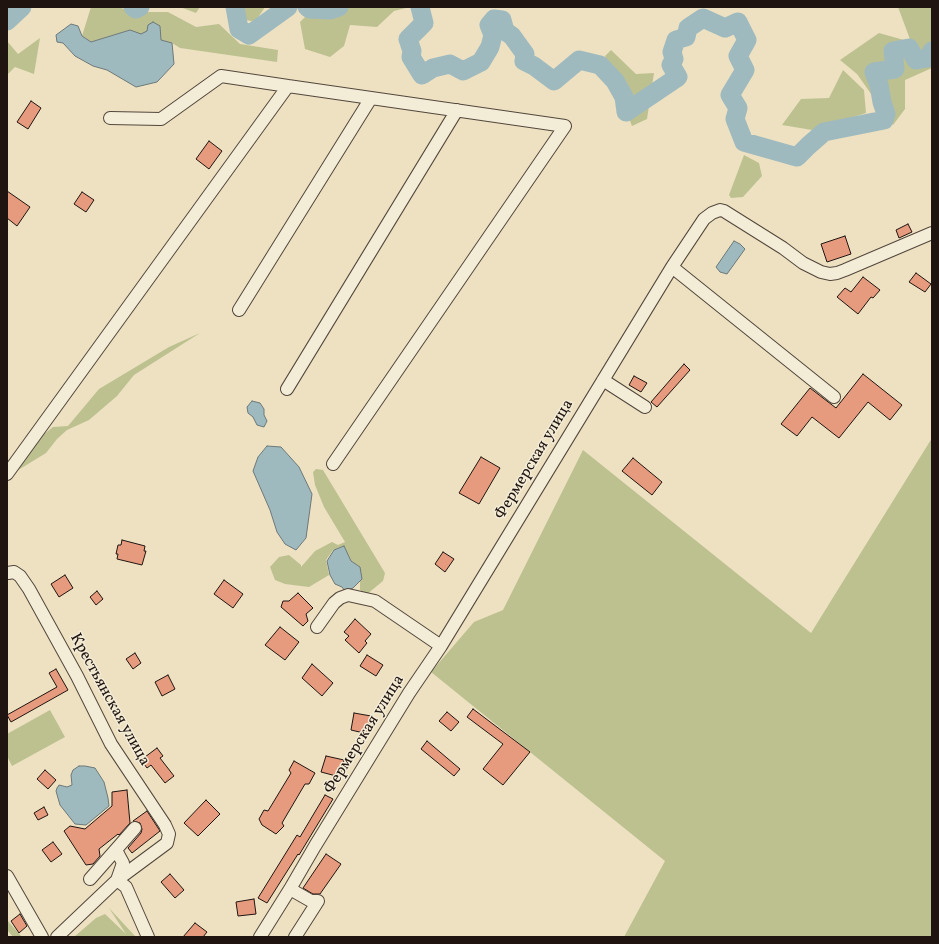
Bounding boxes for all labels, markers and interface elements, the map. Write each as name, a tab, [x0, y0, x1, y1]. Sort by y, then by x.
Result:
street label: Фермерская улица	[492, 396, 578, 524]
street label: Крестьянская улица	[65, 630, 153, 770]
street label: Фермерская улица	[321, 672, 409, 798]

